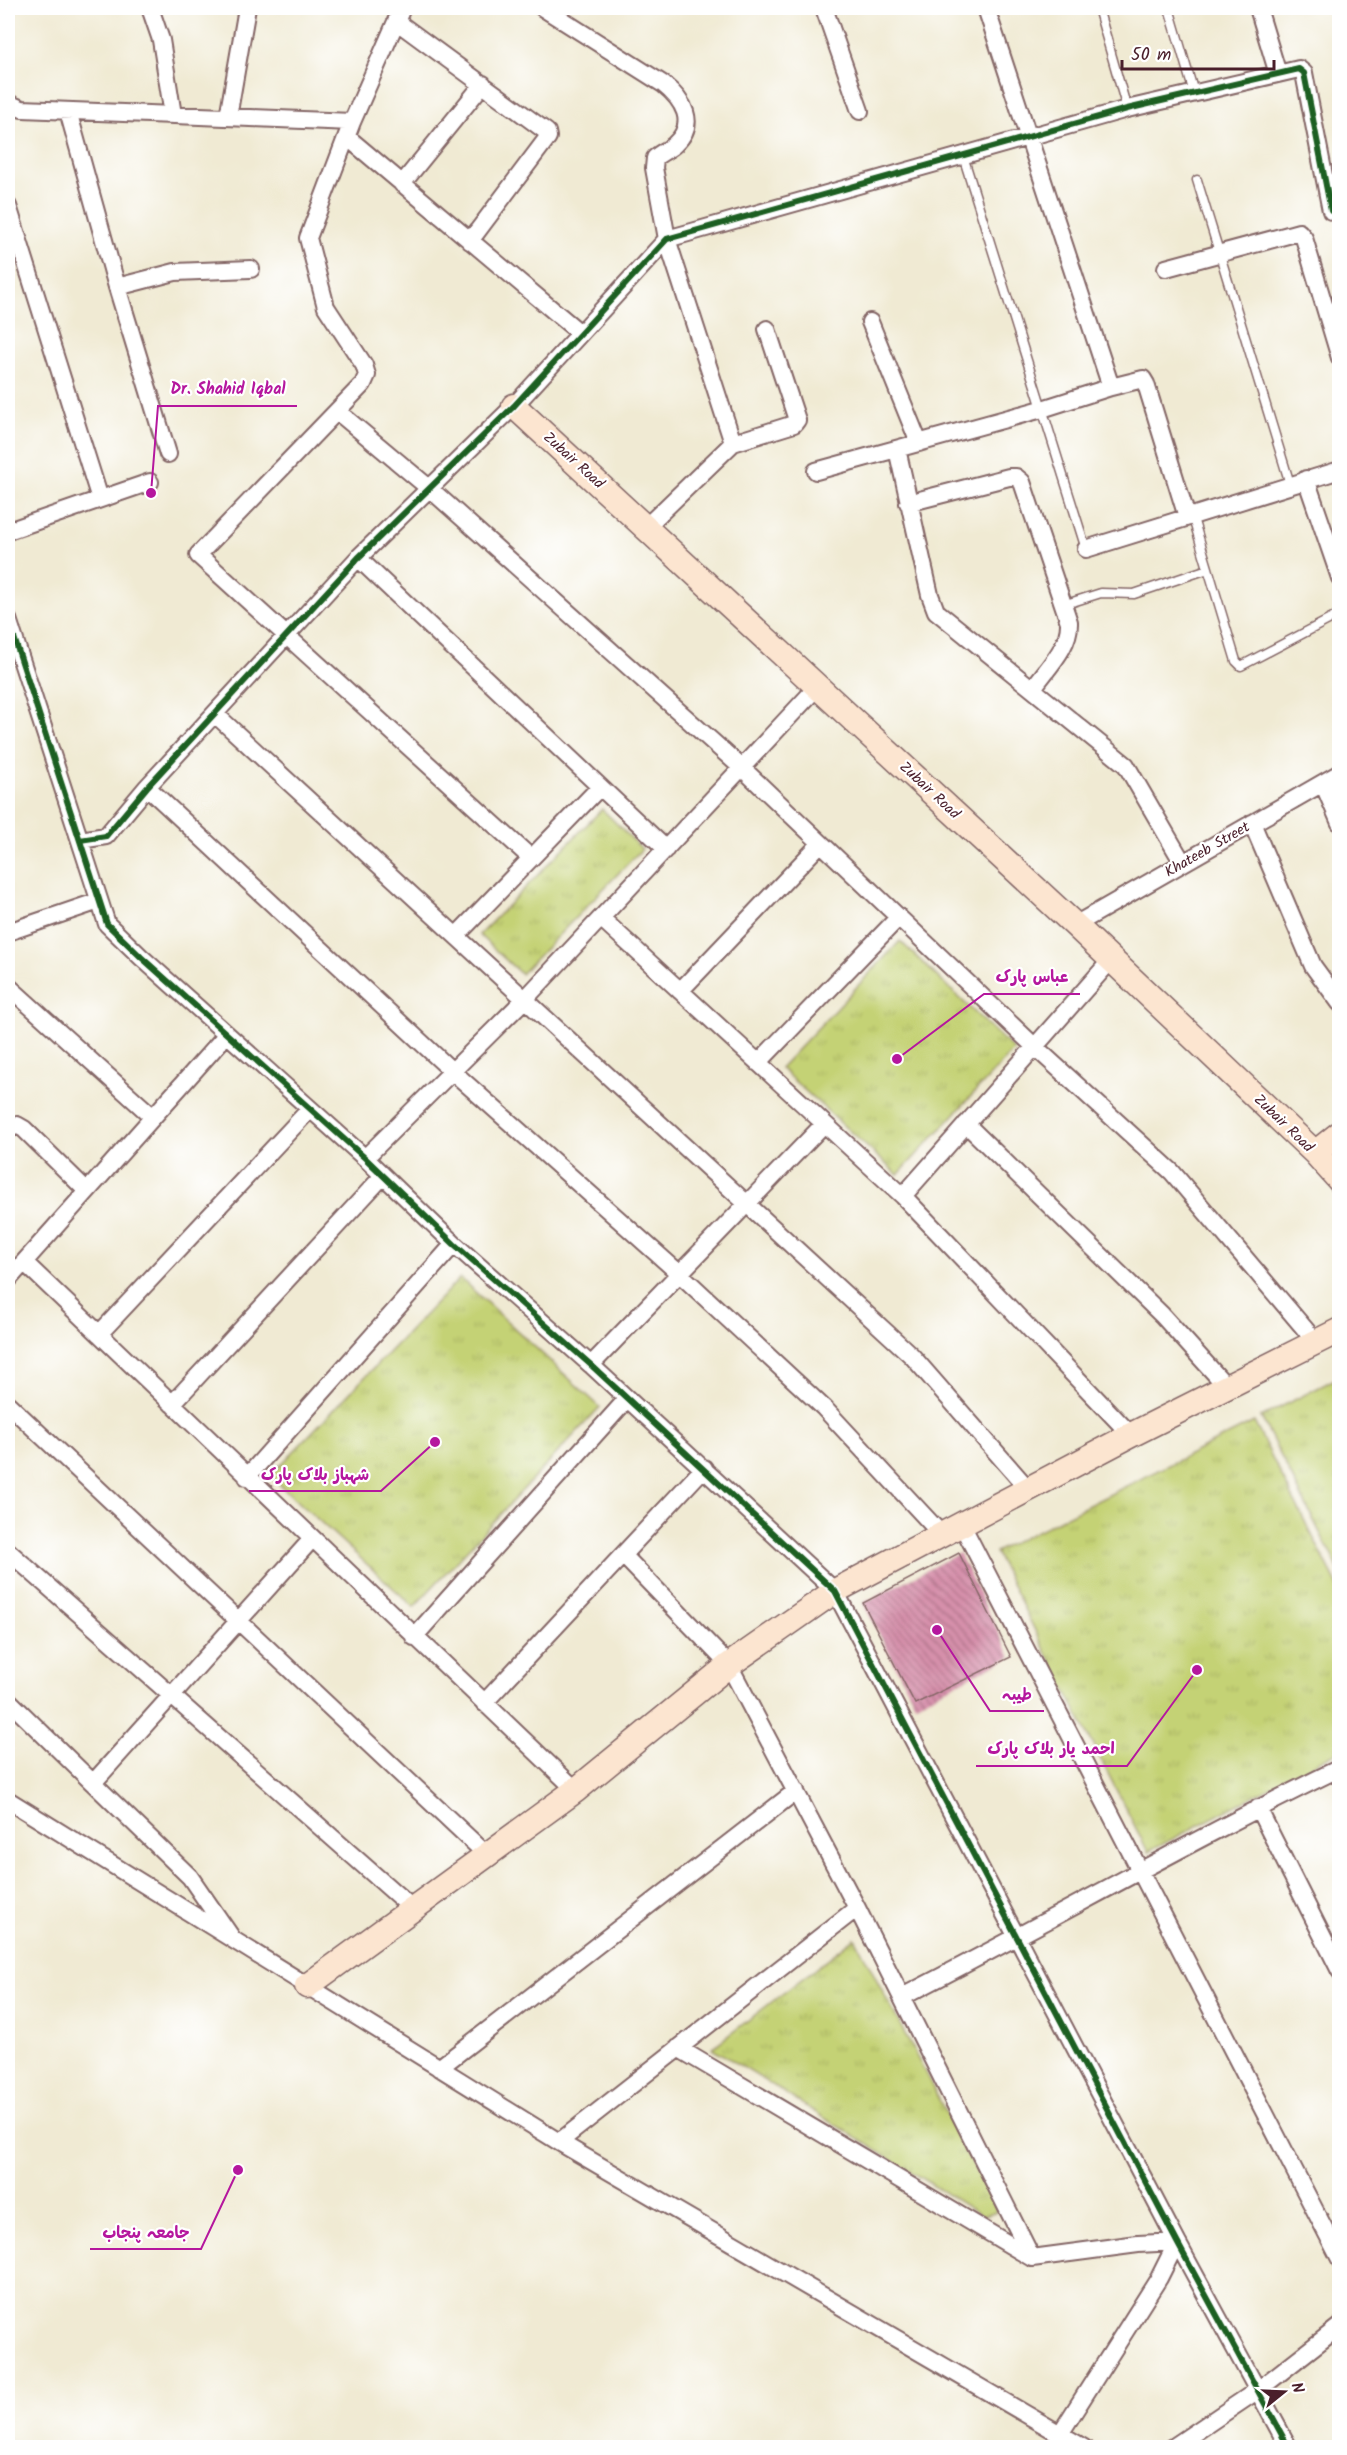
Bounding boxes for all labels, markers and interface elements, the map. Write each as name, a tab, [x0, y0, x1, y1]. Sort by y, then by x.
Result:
scale bar	[1122, 33, 1274, 71]
text: 50 m	[1131, 41, 1171, 70]
callout: Dr. Shahid Iqbal	[158, 372, 297, 406]
text: Dr. Shahid Iqbal	[170, 377, 286, 402]
street label: Zubair Road	[537, 426, 610, 495]
street label: Zubair Road	[893, 756, 966, 826]
street label: Khateeb Street	[1160, 816, 1255, 884]
callout: عباس پارک	[984, 960, 1080, 994]
text: عباس پارک	[996, 965, 1069, 990]
street label: Zubair Road	[1248, 1089, 1319, 1159]
callout: شہباز بلاک پارک	[249, 1457, 381, 1491]
text: شہباز بلاک پارک	[261, 1463, 369, 1488]
callout: طیبہ	[990, 1677, 1044, 1711]
text: طیبہ	[1002, 1683, 1032, 1708]
callout: احمد یار بلاک پارک	[976, 1732, 1127, 1766]
text: احمد یار بلاک پارک	[987, 1737, 1115, 1762]
callout: جامعہ پنجاب	[90, 2215, 201, 2249]
text: جامعہ پنجاب	[103, 2221, 189, 2246]
north arrow	[1254, 2362, 1314, 2422]
text: N	[1283, 2379, 1310, 2396]

